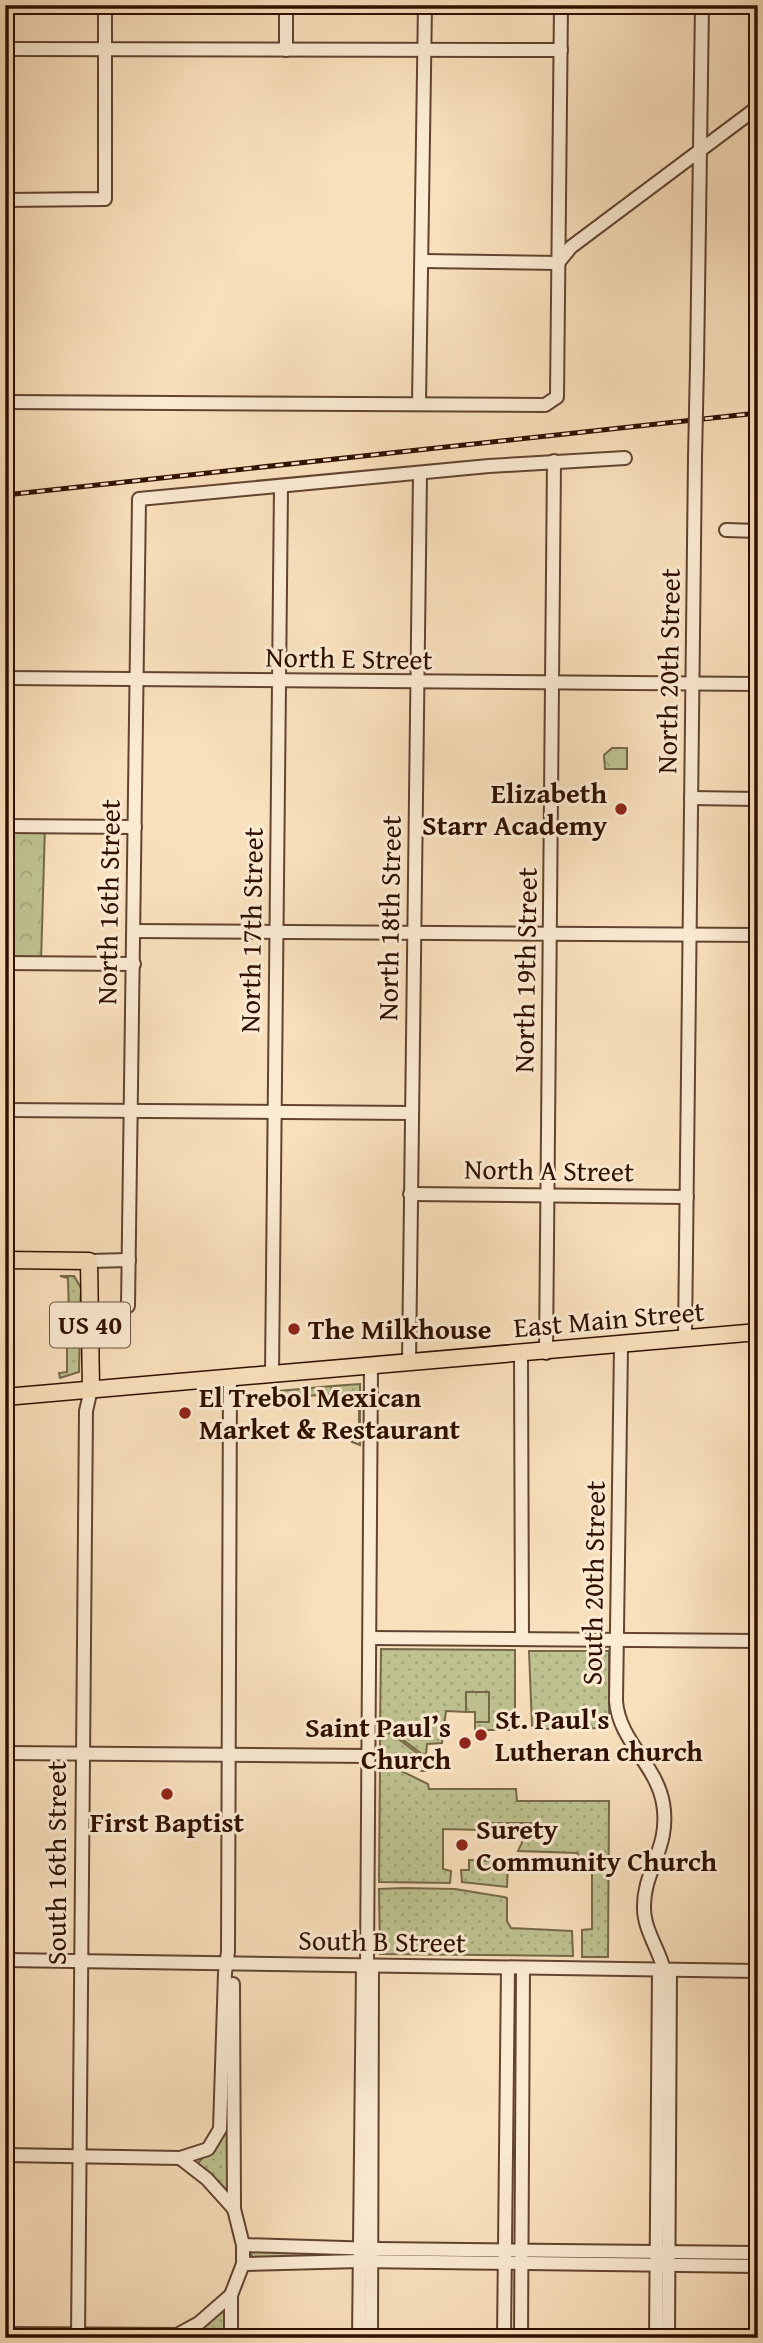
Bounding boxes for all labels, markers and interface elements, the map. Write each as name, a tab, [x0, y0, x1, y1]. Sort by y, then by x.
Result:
street label: North 20th Street	[645, 568, 690, 774]
street label: North E Street	[265, 636, 433, 679]
place label: Elizabeth Starr Academy	[422, 772, 608, 845]
street label: North 16th Street	[85, 799, 130, 1005]
marker: Elizabeth Starr Academy	[613, 801, 629, 817]
street label: North 18th Street	[366, 815, 411, 1021]
street label: North 17th Street	[228, 827, 273, 1033]
street label: North 19th Street	[502, 867, 547, 1073]
street label: North A Street	[464, 1148, 634, 1191]
street label: East Main Street	[512, 1290, 706, 1347]
road number: US 40	[50, 1302, 130, 1348]
place label: The Milkhouse	[308, 1308, 492, 1349]
marker: The Milkhouse	[286, 1321, 302, 1337]
place label: El Trebol Mexican Market & Restaurant	[199, 1376, 461, 1449]
marker: El Trebol Mexican Market & Restaurant	[177, 1405, 193, 1421]
street label: South 20th Street	[570, 1480, 615, 1686]
place label: St. Paul's Lutheran church	[495, 1698, 703, 1771]
place label: Saint Paul’s Church	[305, 1706, 451, 1779]
marker: St. Paul's Lutheran church	[473, 1727, 489, 1743]
marker: Saint Paul’s Church	[457, 1735, 473, 1751]
street label: South 16th Street	[35, 1761, 76, 1965]
marker: First Baptist	[159, 1786, 175, 1802]
place label: First Baptist	[90, 1801, 245, 1842]
place label: Surety Community Church	[476, 1808, 718, 1881]
marker: Surety Community Church	[454, 1837, 470, 1853]
street label: South B Street	[298, 1919, 466, 1962]

